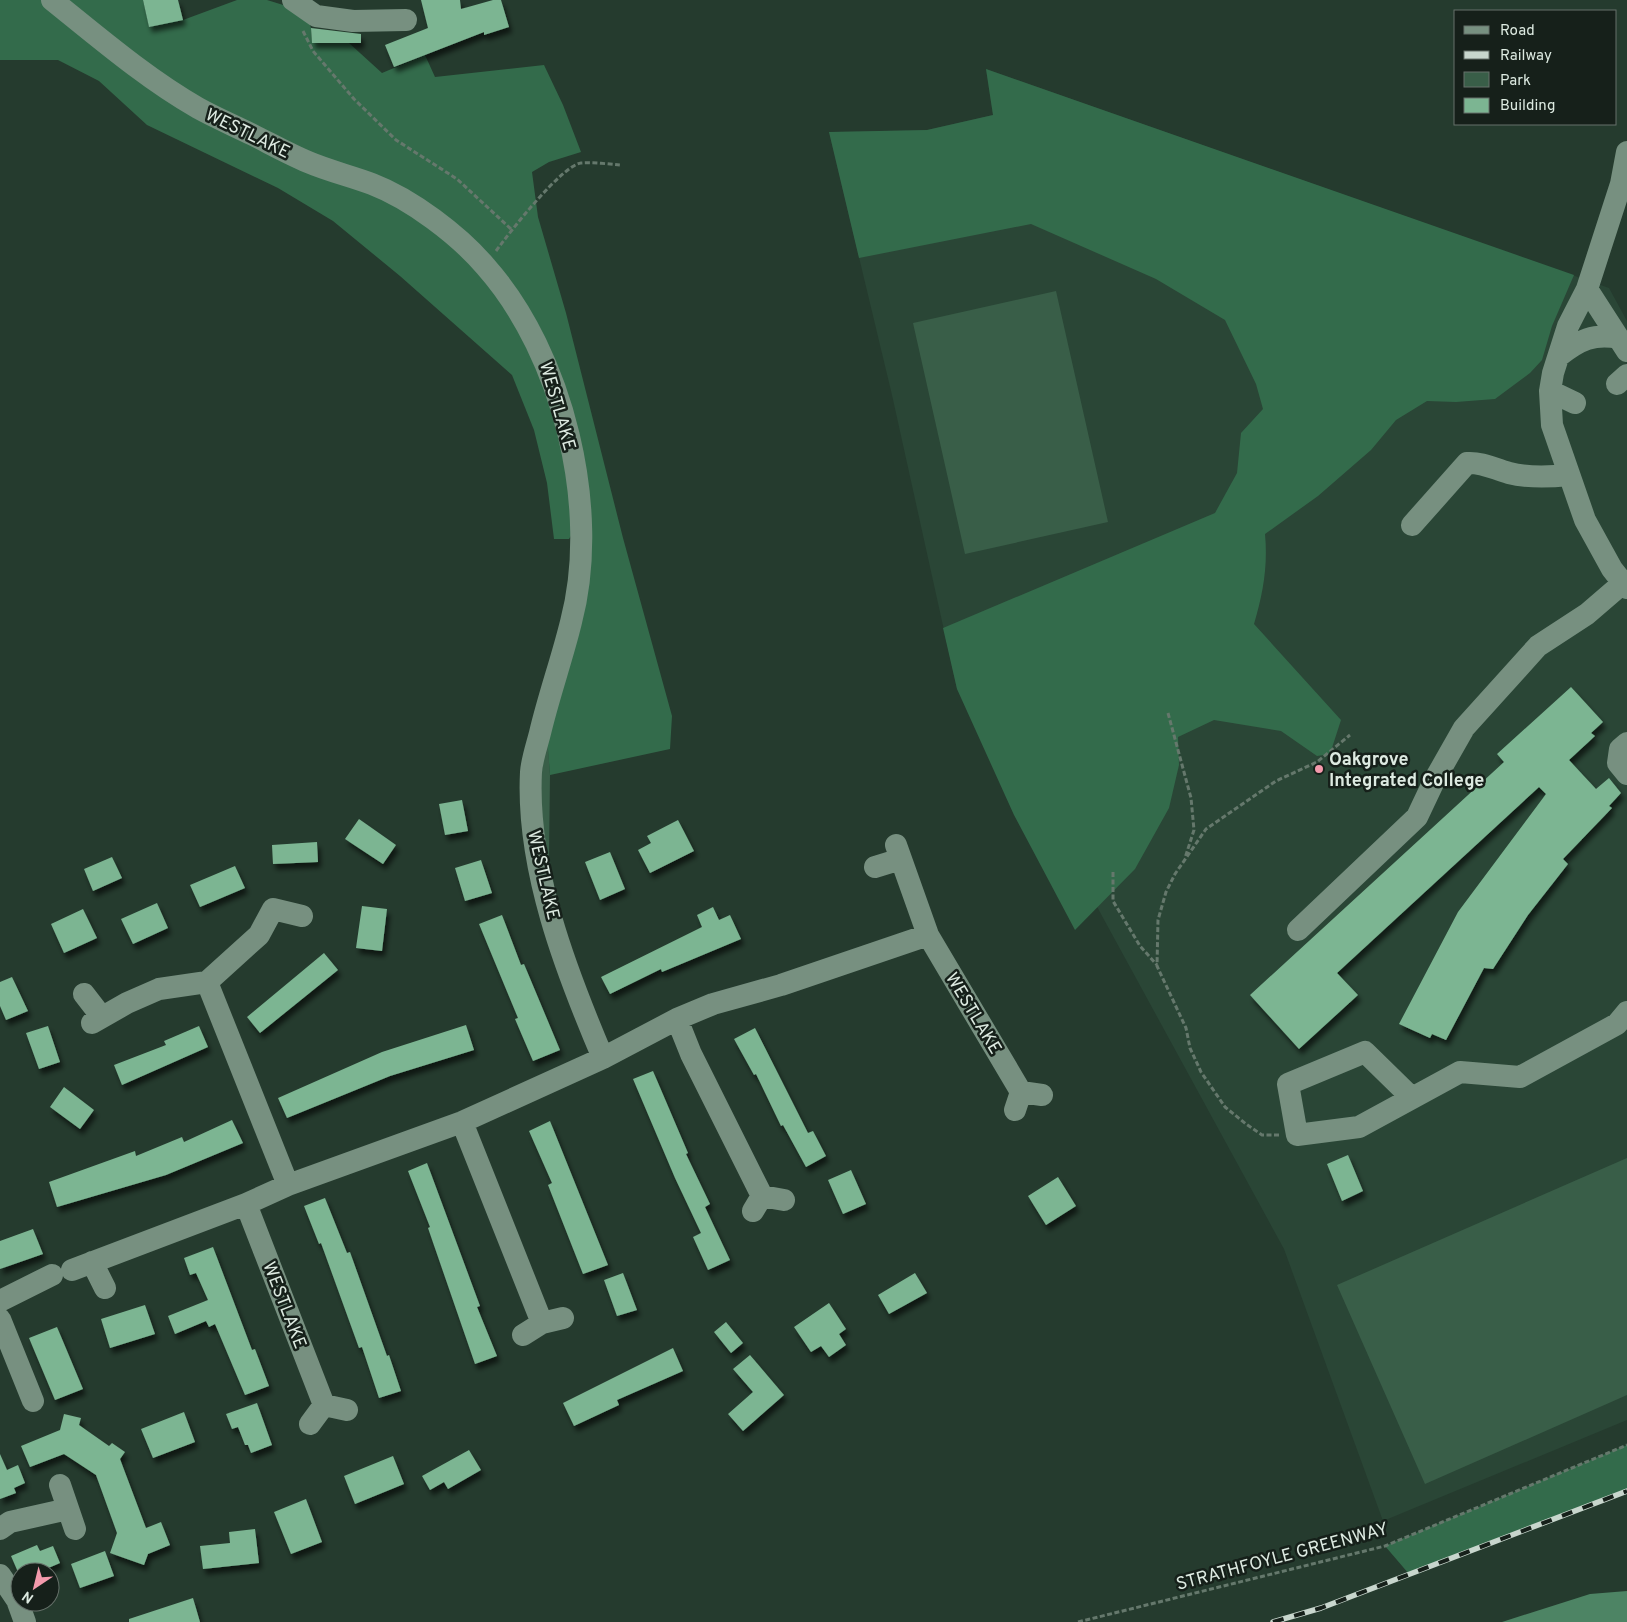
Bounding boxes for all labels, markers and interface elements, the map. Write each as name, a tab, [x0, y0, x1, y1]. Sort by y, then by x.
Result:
legend	[1454, 10, 1617, 125]
text: Road	[1500, 22, 1535, 41]
text: Railway	[1500, 47, 1552, 66]
text: Park	[1500, 72, 1531, 91]
text: Building	[1500, 97, 1555, 116]
street label: WESTLAKE	[201, 104, 293, 165]
street label: WESTLAKE	[533, 359, 580, 453]
place label: Oakgrove Integrated College	[1329, 749, 1484, 793]
marker: Oakgrove Integrated College	[1313, 763, 1325, 775]
street label: WESTLAKE	[521, 828, 564, 922]
street label: WESTLAKE	[939, 969, 1006, 1059]
street label: WESTLAKE	[257, 1259, 311, 1352]
street label: STRATHFOYLE GREENWAY	[1174, 1518, 1391, 1597]
north arrow	[10, 1562, 60, 1612]
text: N	[19, 1587, 37, 1606]

